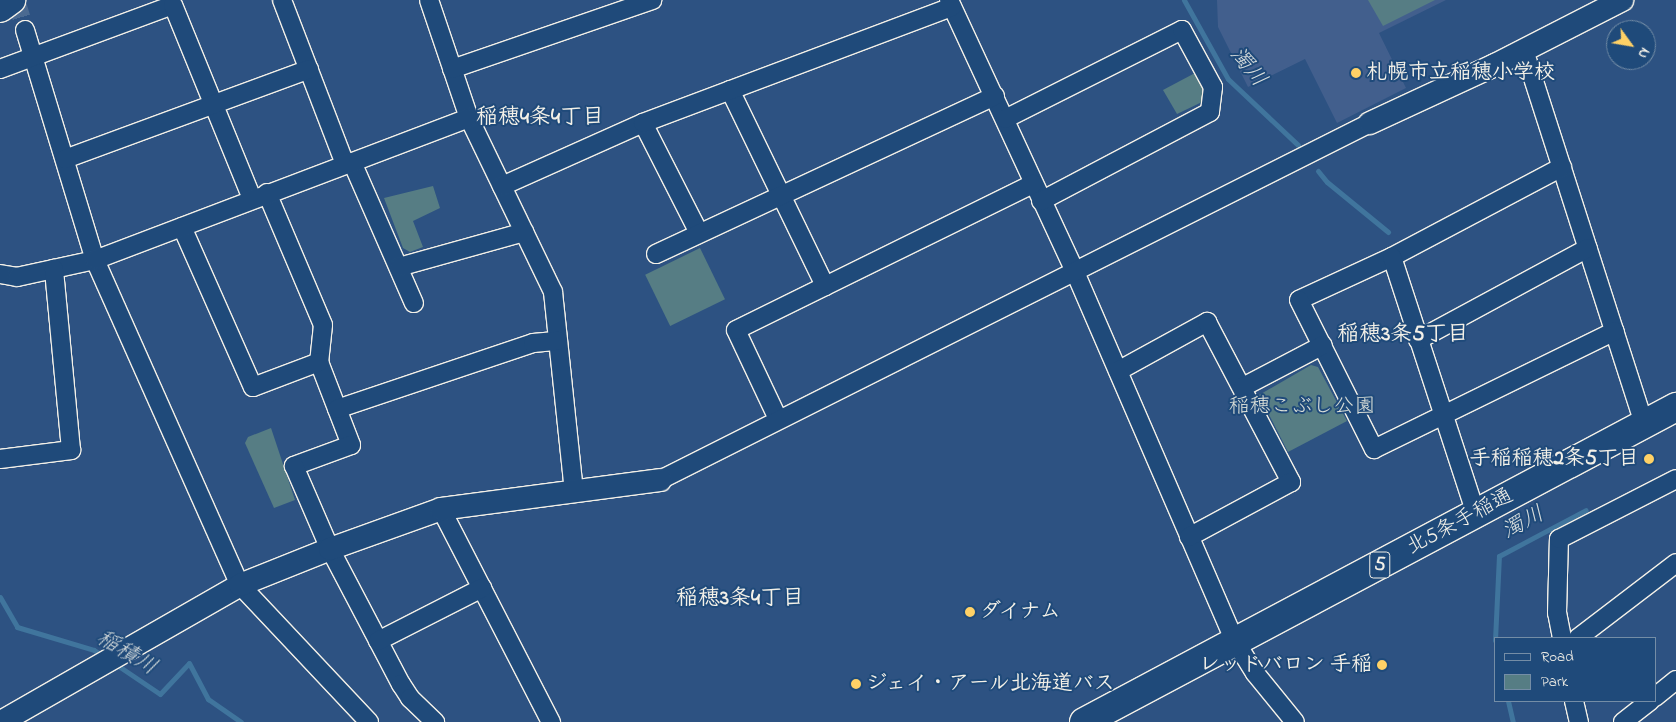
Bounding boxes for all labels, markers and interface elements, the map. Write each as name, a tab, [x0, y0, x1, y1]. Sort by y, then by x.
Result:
north arrow	[1606, 20, 1656, 70]
water label: 濁川	[1223, 43, 1271, 93]
text: N	[1632, 43, 1655, 62]
place label: 札幌市立稲穂小学校	[1366, 60, 1555, 86]
marker: 札幌市立稲穂小学校	[1350, 67, 1362, 79]
district label: 稲穂4条4丁目	[476, 106, 604, 132]
district label: 稲穂3条5丁目	[1337, 323, 1469, 349]
park label: 稲穂こぶし公園	[1229, 394, 1375, 420]
place label: 手稲稲穂2条5丁目	[1470, 446, 1639, 472]
marker: 手稲稲穂2条5丁目	[1643, 453, 1655, 465]
street label: 北5条手稲通	[1402, 483, 1518, 561]
water label: 濁川	[1498, 502, 1550, 546]
road number: 5	[1369, 548, 1391, 582]
district label: 稲穂3条4丁目	[676, 587, 804, 613]
place label: ダイナム	[980, 599, 1064, 625]
marker: ダイナム	[964, 606, 976, 618]
water label: 稲積川	[91, 626, 161, 682]
legend	[1494, 637, 1656, 702]
text: Road	[1541, 646, 1574, 668]
place label: レッドバロン 手稲	[1199, 652, 1372, 678]
marker: レッドバロン 手稲	[1376, 659, 1388, 671]
place label: ジェイ・アール北海道バス	[866, 671, 1117, 697]
text: Park	[1541, 671, 1568, 693]
marker: ジェイ・アール北海道バス	[850, 678, 862, 690]

